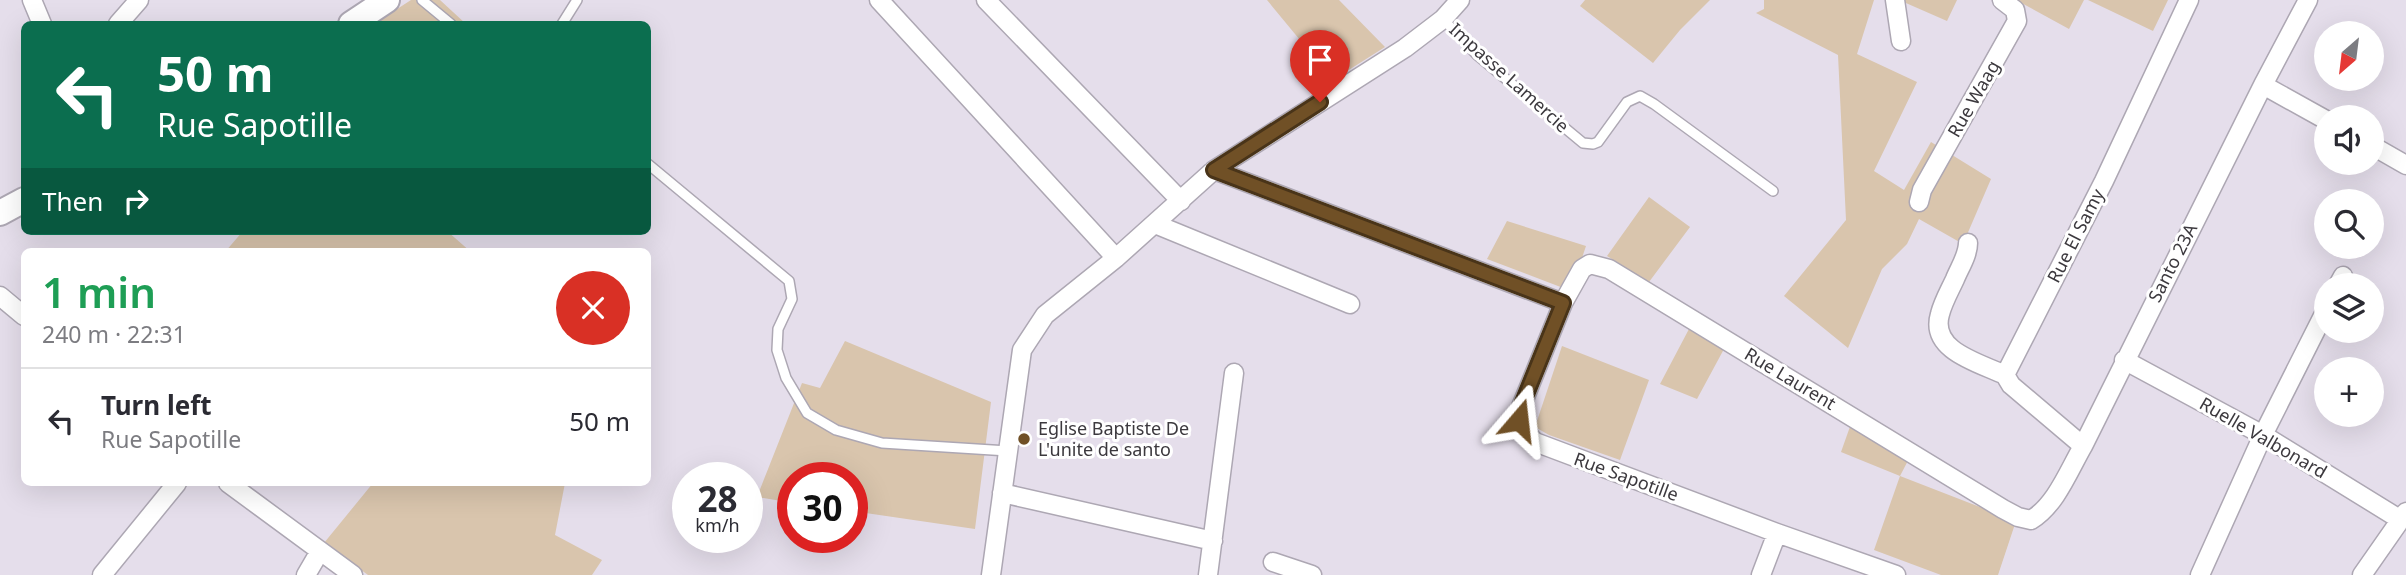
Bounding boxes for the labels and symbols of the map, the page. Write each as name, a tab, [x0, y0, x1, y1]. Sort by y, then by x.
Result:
street label: Impasse Lamercie	[1445, 17, 1575, 137]
north arrow	[2314, 21, 2384, 91]
pin	[1290, 30, 1350, 102]
street label: Rue Waag	[1942, 56, 2005, 141]
street label: Rue El Samy	[2041, 184, 2109, 287]
street label: Santo 23A	[2142, 219, 2202, 306]
street label: Rue Laurent	[1740, 341, 1841, 415]
position arrow	[1482, 383, 1556, 457]
street label: Ruelle Valbonard	[2196, 391, 2331, 483]
place label: Eglise Baptiste De L'unite de santo	[1038, 416, 1189, 461]
marker: Eglise Baptiste De L'unite de santo	[1016, 431, 1032, 447]
street label: Rue Sapotille	[1571, 446, 1682, 506]
speed limit sign: 30	[777, 462, 868, 553]

